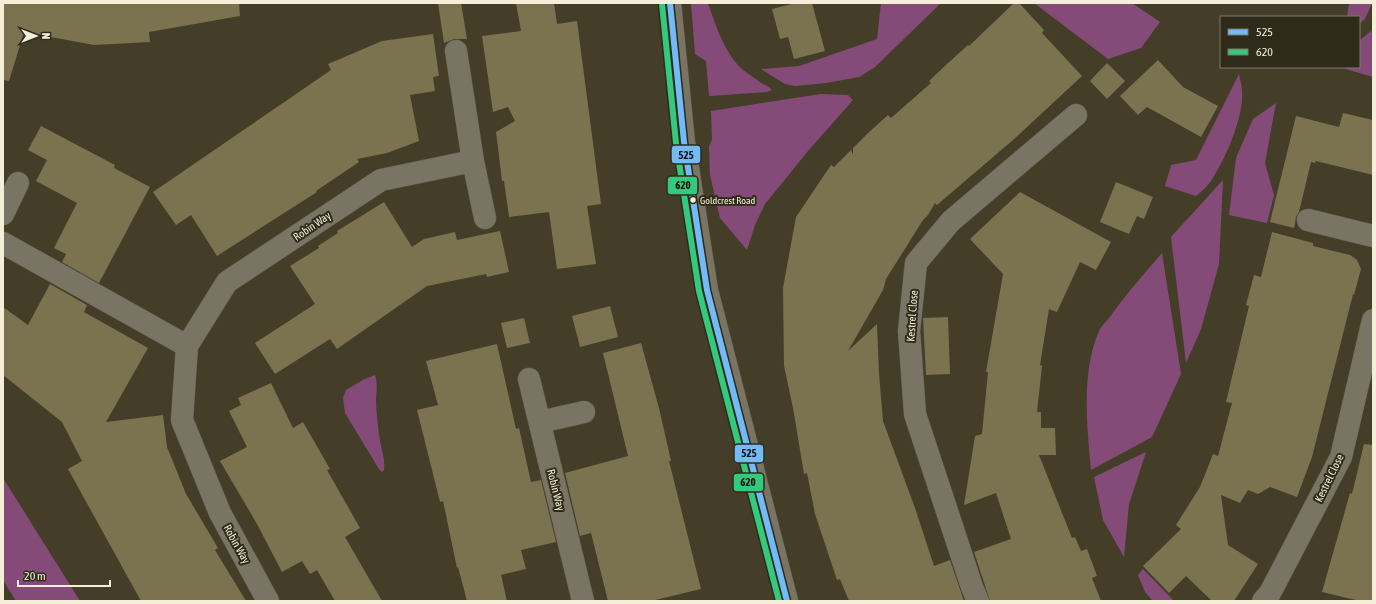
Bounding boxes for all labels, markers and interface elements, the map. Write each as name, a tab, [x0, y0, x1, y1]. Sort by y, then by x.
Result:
north arrow	[16, 16, 56, 56]
legend	[1220, 16, 1360, 68]
text: 525	[1256, 25, 1273, 39]
text: N	[40, 33, 52, 39]
text: 620	[1256, 45, 1273, 59]
line badge: 525	[671, 145, 701, 164]
text: 525	[678, 149, 694, 161]
line badge: 620	[667, 176, 698, 195]
text: 620	[675, 179, 691, 191]
marker: Goldcrest Road	[688, 195, 698, 205]
place label: Goldcrest Road	[700, 195, 756, 206]
street label: Robin Way	[291, 209, 333, 243]
street label: Kestrel Close	[904, 290, 920, 342]
line badge: 525	[734, 444, 764, 463]
text: 525	[741, 447, 757, 459]
street label: Kestrel Close	[1312, 452, 1346, 504]
street label: Robin Way	[545, 468, 567, 513]
line badge: 620	[733, 473, 764, 492]
text: 620	[740, 476, 756, 488]
street label: Robin Way	[221, 522, 253, 566]
scale bar	[18, 562, 110, 588]
text: 20 m	[24, 569, 46, 583]

